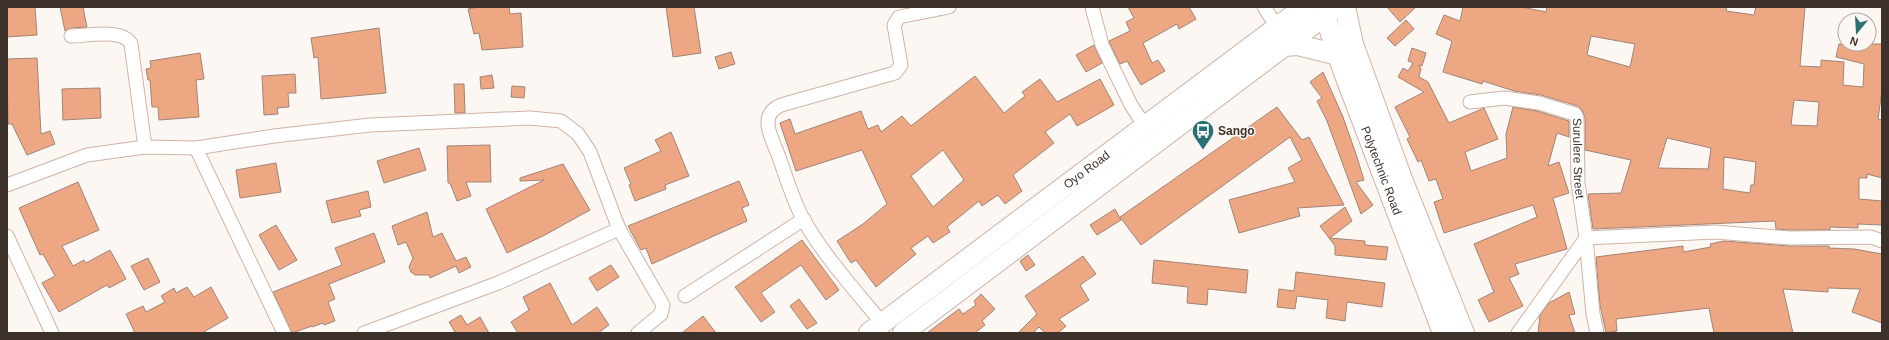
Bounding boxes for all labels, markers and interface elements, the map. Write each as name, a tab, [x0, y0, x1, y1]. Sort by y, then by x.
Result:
north arrow	[1837, 12, 1877, 52]
text: N	[1848, 35, 1860, 48]
bus stop icon: Sango	[1190, 118, 1216, 151]
street label: Surulere Street	[1570, 118, 1587, 200]
place label: Sango	[1218, 124, 1255, 138]
street label: Polytechnic Road	[1358, 124, 1404, 217]
street label: Oyo Road	[1061, 148, 1113, 192]

